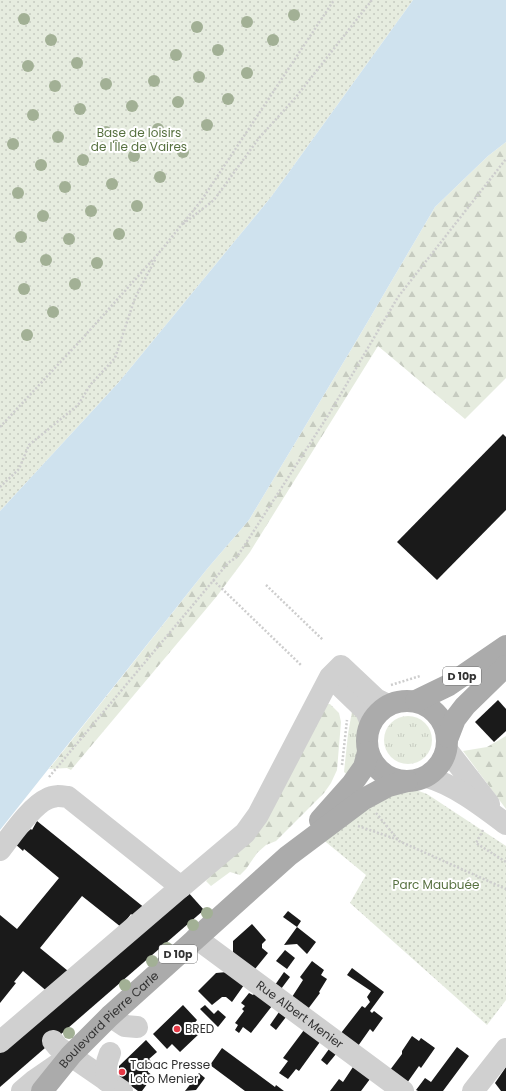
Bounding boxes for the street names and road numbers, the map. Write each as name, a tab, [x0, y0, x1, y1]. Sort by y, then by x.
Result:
road number: D 10p	[443, 667, 481, 685]
road number: D 10p	[159, 945, 197, 963]
street label: Boulevard Pierre Carle	[55, 967, 162, 1072]
street label: Rue Albert Menier	[253, 976, 348, 1053]

